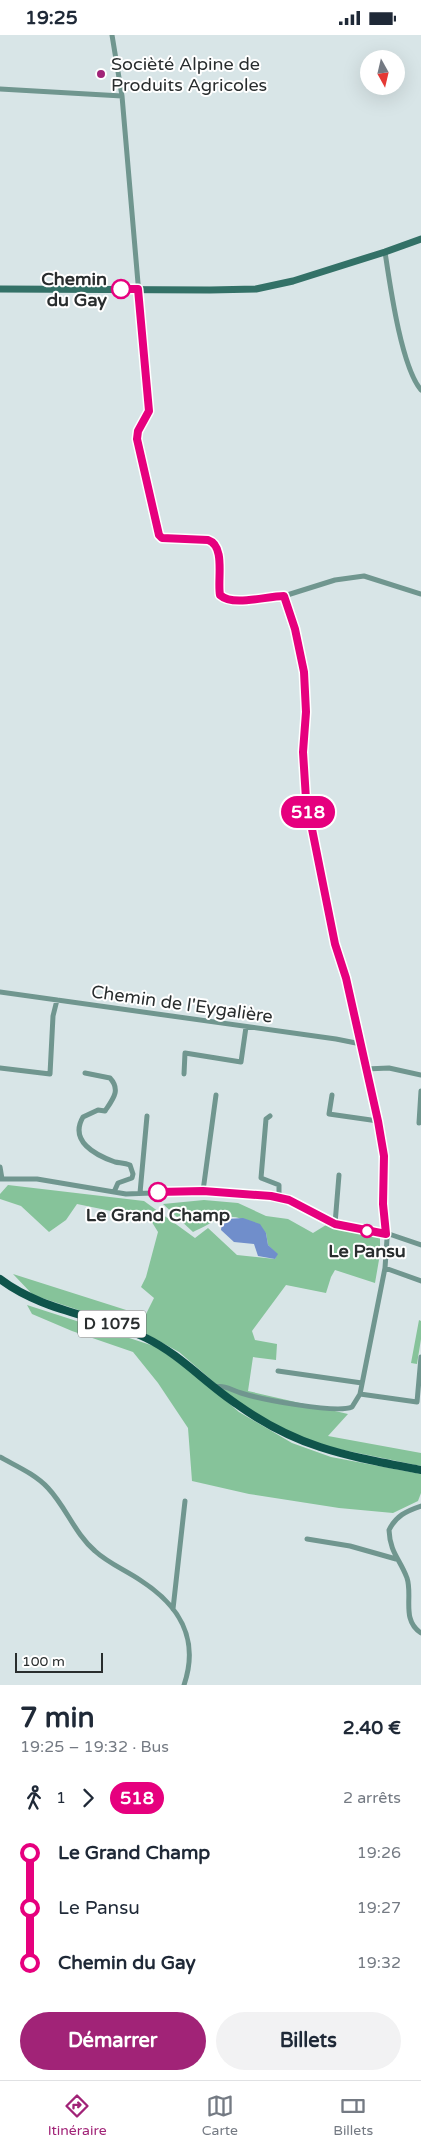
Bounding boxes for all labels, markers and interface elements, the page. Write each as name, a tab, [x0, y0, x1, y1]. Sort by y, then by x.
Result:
text: 19:25	[25, 7, 78, 29]
north arrow	[360, 50, 405, 95]
map controls	[360, 50, 405, 95]
place label: Socièté Alpine de Produits Agricoles	[111, 53, 267, 96]
marker: Socièté Alpine de Produits Agricoles	[95, 68, 107, 80]
place label: Chemin du Gay	[41, 268, 107, 311]
marker: Chemin du Gay	[111, 279, 131, 299]
line badge: 518	[279, 796, 337, 828]
text: 518	[291, 801, 325, 823]
street label: Chemin de l'Eygalière	[90, 980, 274, 1028]
marker: Le Grand Champ	[148, 1182, 168, 1202]
place label: Le Grand Champ	[86, 1204, 230, 1226]
marker: Le Pansu	[360, 1224, 374, 1238]
place label: Le Pansu	[328, 1240, 406, 1262]
road number: D 1075	[78, 1311, 146, 1337]
scale bar	[15, 1650, 102, 1673]
text: 100 m	[22, 1653, 65, 1670]
text: 7 min	[20, 1701, 95, 1735]
text: 2.40 €	[343, 1717, 401, 1739]
text: 19:25 – 19:32 · Bus	[20, 1737, 169, 1757]
icon: walk	[20, 1784, 48, 1812]
icon: forward	[74, 1784, 102, 1812]
text: 518	[120, 1787, 154, 1809]
text: 1	[56, 1788, 66, 1808]
text: 2 arrêts	[343, 1788, 401, 1808]
text: Le Grand Champ	[58, 1842, 210, 1864]
text: 19:26	[357, 1843, 401, 1863]
text: Le Pansu	[58, 1897, 140, 1919]
text: 19:27	[357, 1898, 401, 1918]
text: Chemin du Gay	[58, 1952, 196, 1974]
text: 19:32	[357, 1953, 401, 1973]
button: Démarrer	[20, 2012, 206, 2070]
button: Billets	[216, 2012, 401, 2070]
tab: Itinéraire	[48, 2092, 107, 2139]
tab: Carte	[202, 2092, 238, 2139]
tab: Billets	[333, 2092, 373, 2139]

